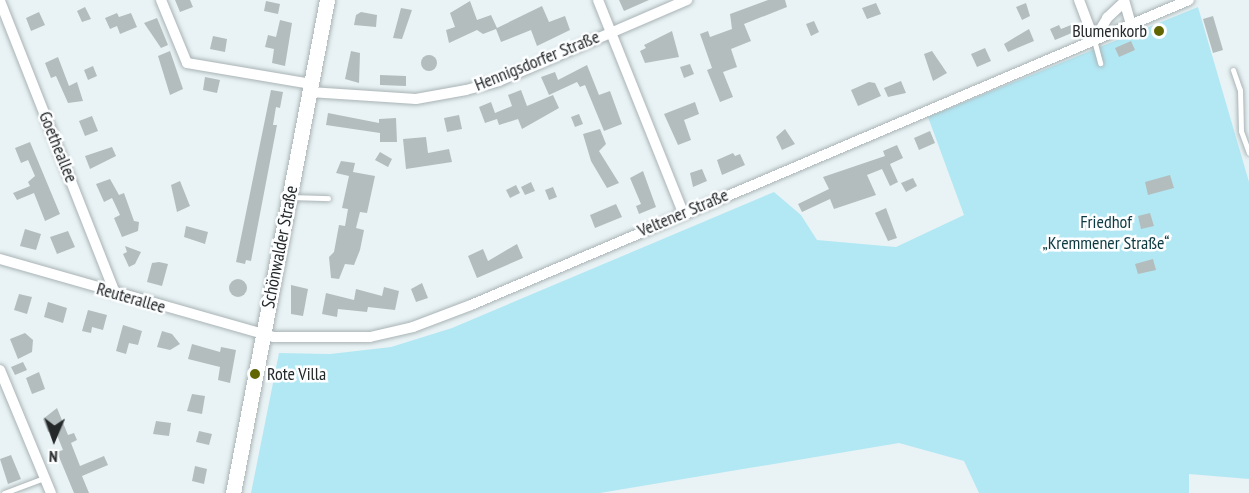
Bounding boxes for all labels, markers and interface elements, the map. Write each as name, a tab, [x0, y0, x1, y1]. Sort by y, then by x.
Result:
place label: Blumenkorb	[1072, 20, 1147, 42]
marker: Blumenkorb	[1152, 24, 1166, 38]
street label: Hennigsdorfer Straße	[471, 26, 603, 96]
street label: Goetheallee	[34, 108, 82, 186]
street label: Schönwalder Straße	[258, 184, 302, 310]
street label: Veltener Straße	[634, 184, 732, 242]
park label: Friedhof „Kremmener Straße“	[1043, 212, 1169, 254]
street label: Reuterallee	[94, 278, 168, 318]
place label: Rote Villa	[267, 363, 327, 385]
marker: Rote Villa	[248, 367, 262, 381]
north arrow	[24, 409, 84, 469]
text: N	[49, 447, 58, 467]

